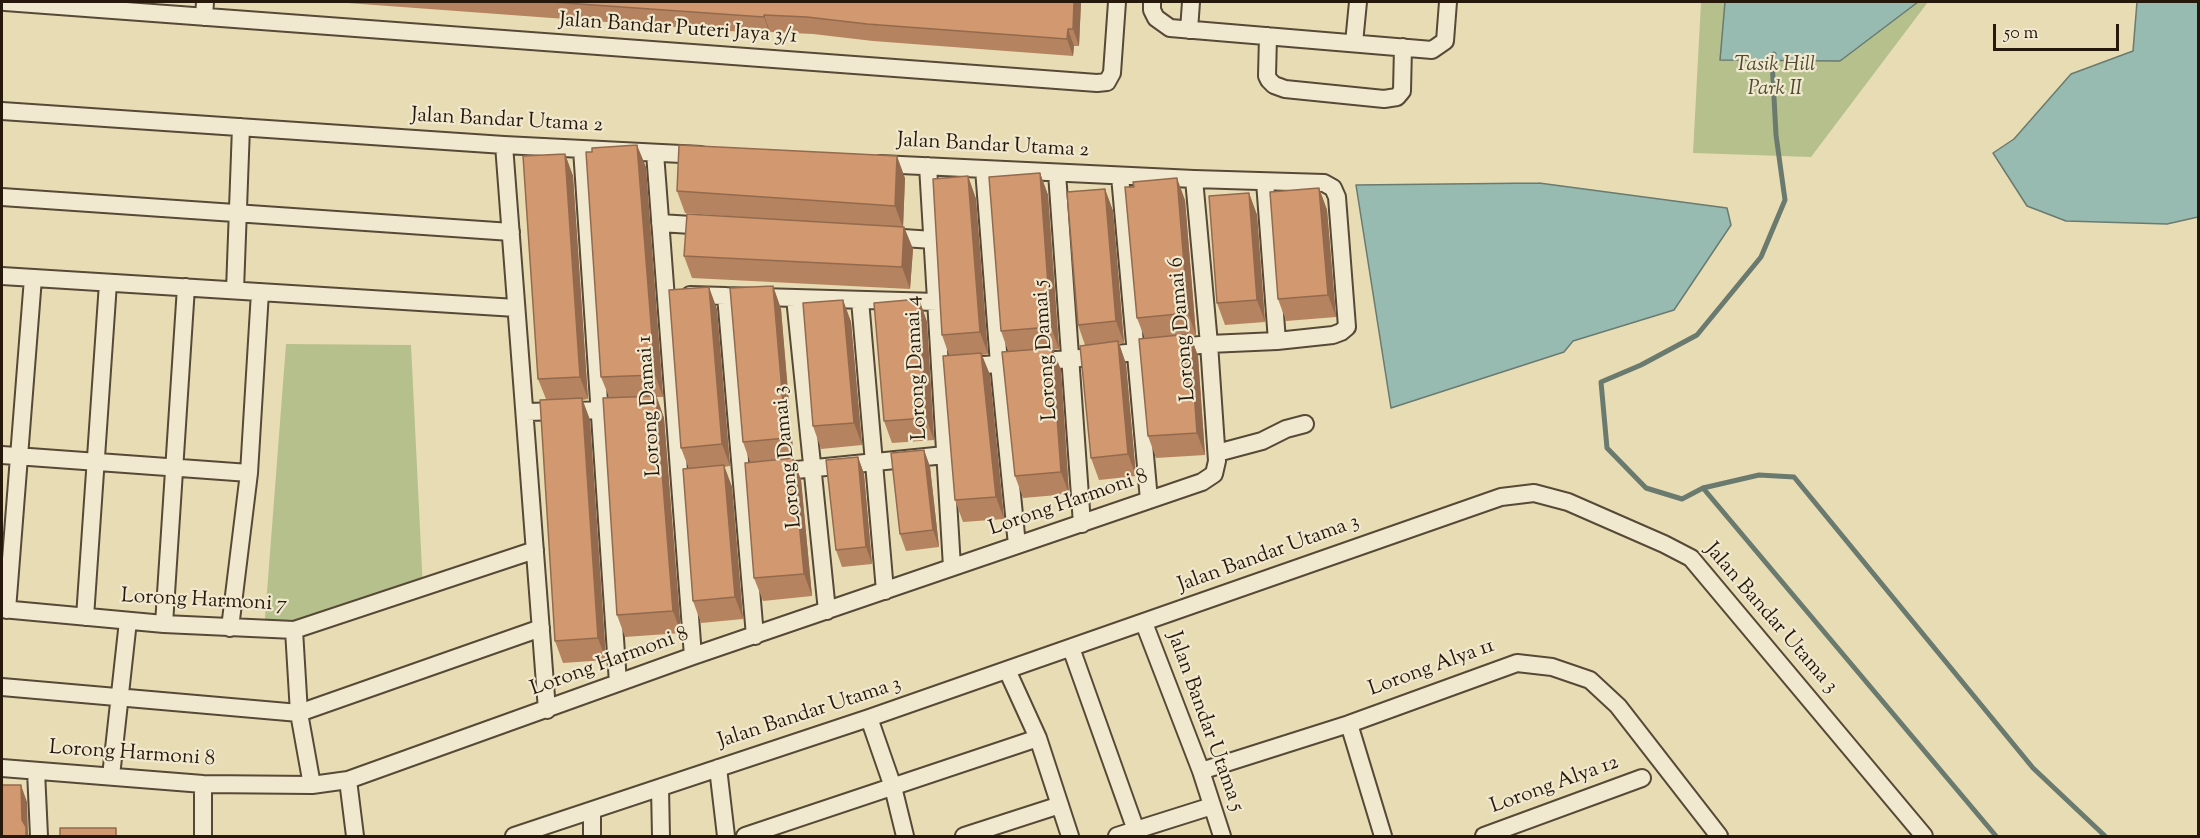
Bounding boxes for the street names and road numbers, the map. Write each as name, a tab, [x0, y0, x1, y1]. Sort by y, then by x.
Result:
street label: Jalan Bandar Puteri Jaya 3/1	[558, 9, 798, 51]
street label: Jalan Bandar Utama 2	[410, 104, 604, 140]
street label: Jalan Bandar Utama 2	[896, 129, 1090, 165]
street label: Lorong Damai 6	[1165, 256, 1203, 402]
street label: Lorong Damai 5	[1029, 279, 1065, 421]
street label: Lorong Damai 4	[902, 295, 934, 441]
street label: Lorong Damai 1	[633, 335, 669, 477]
street label: Lorong Damai 3	[769, 385, 809, 529]
street label: Lorong Harmoni 8	[986, 465, 1152, 543]
street label: Jalan Bandar Utama 3	[1175, 511, 1363, 599]
street label: Jalan Bandar Utama 3	[1698, 539, 1842, 699]
street label: Lorong Harmoni 7	[120, 585, 288, 619]
street label: Lorong Harmoni 8	[528, 623, 692, 703]
street label: Jalan Bandar Utama 5	[1160, 629, 1248, 815]
street label: Lorong Alya 11	[1366, 635, 1498, 703]
street label: Jalan Bandar Utama 3	[715, 673, 905, 755]
street label: Lorong Harmoni 8	[48, 737, 216, 773]
street label: Lorong Alya 12	[1487, 751, 1623, 821]

